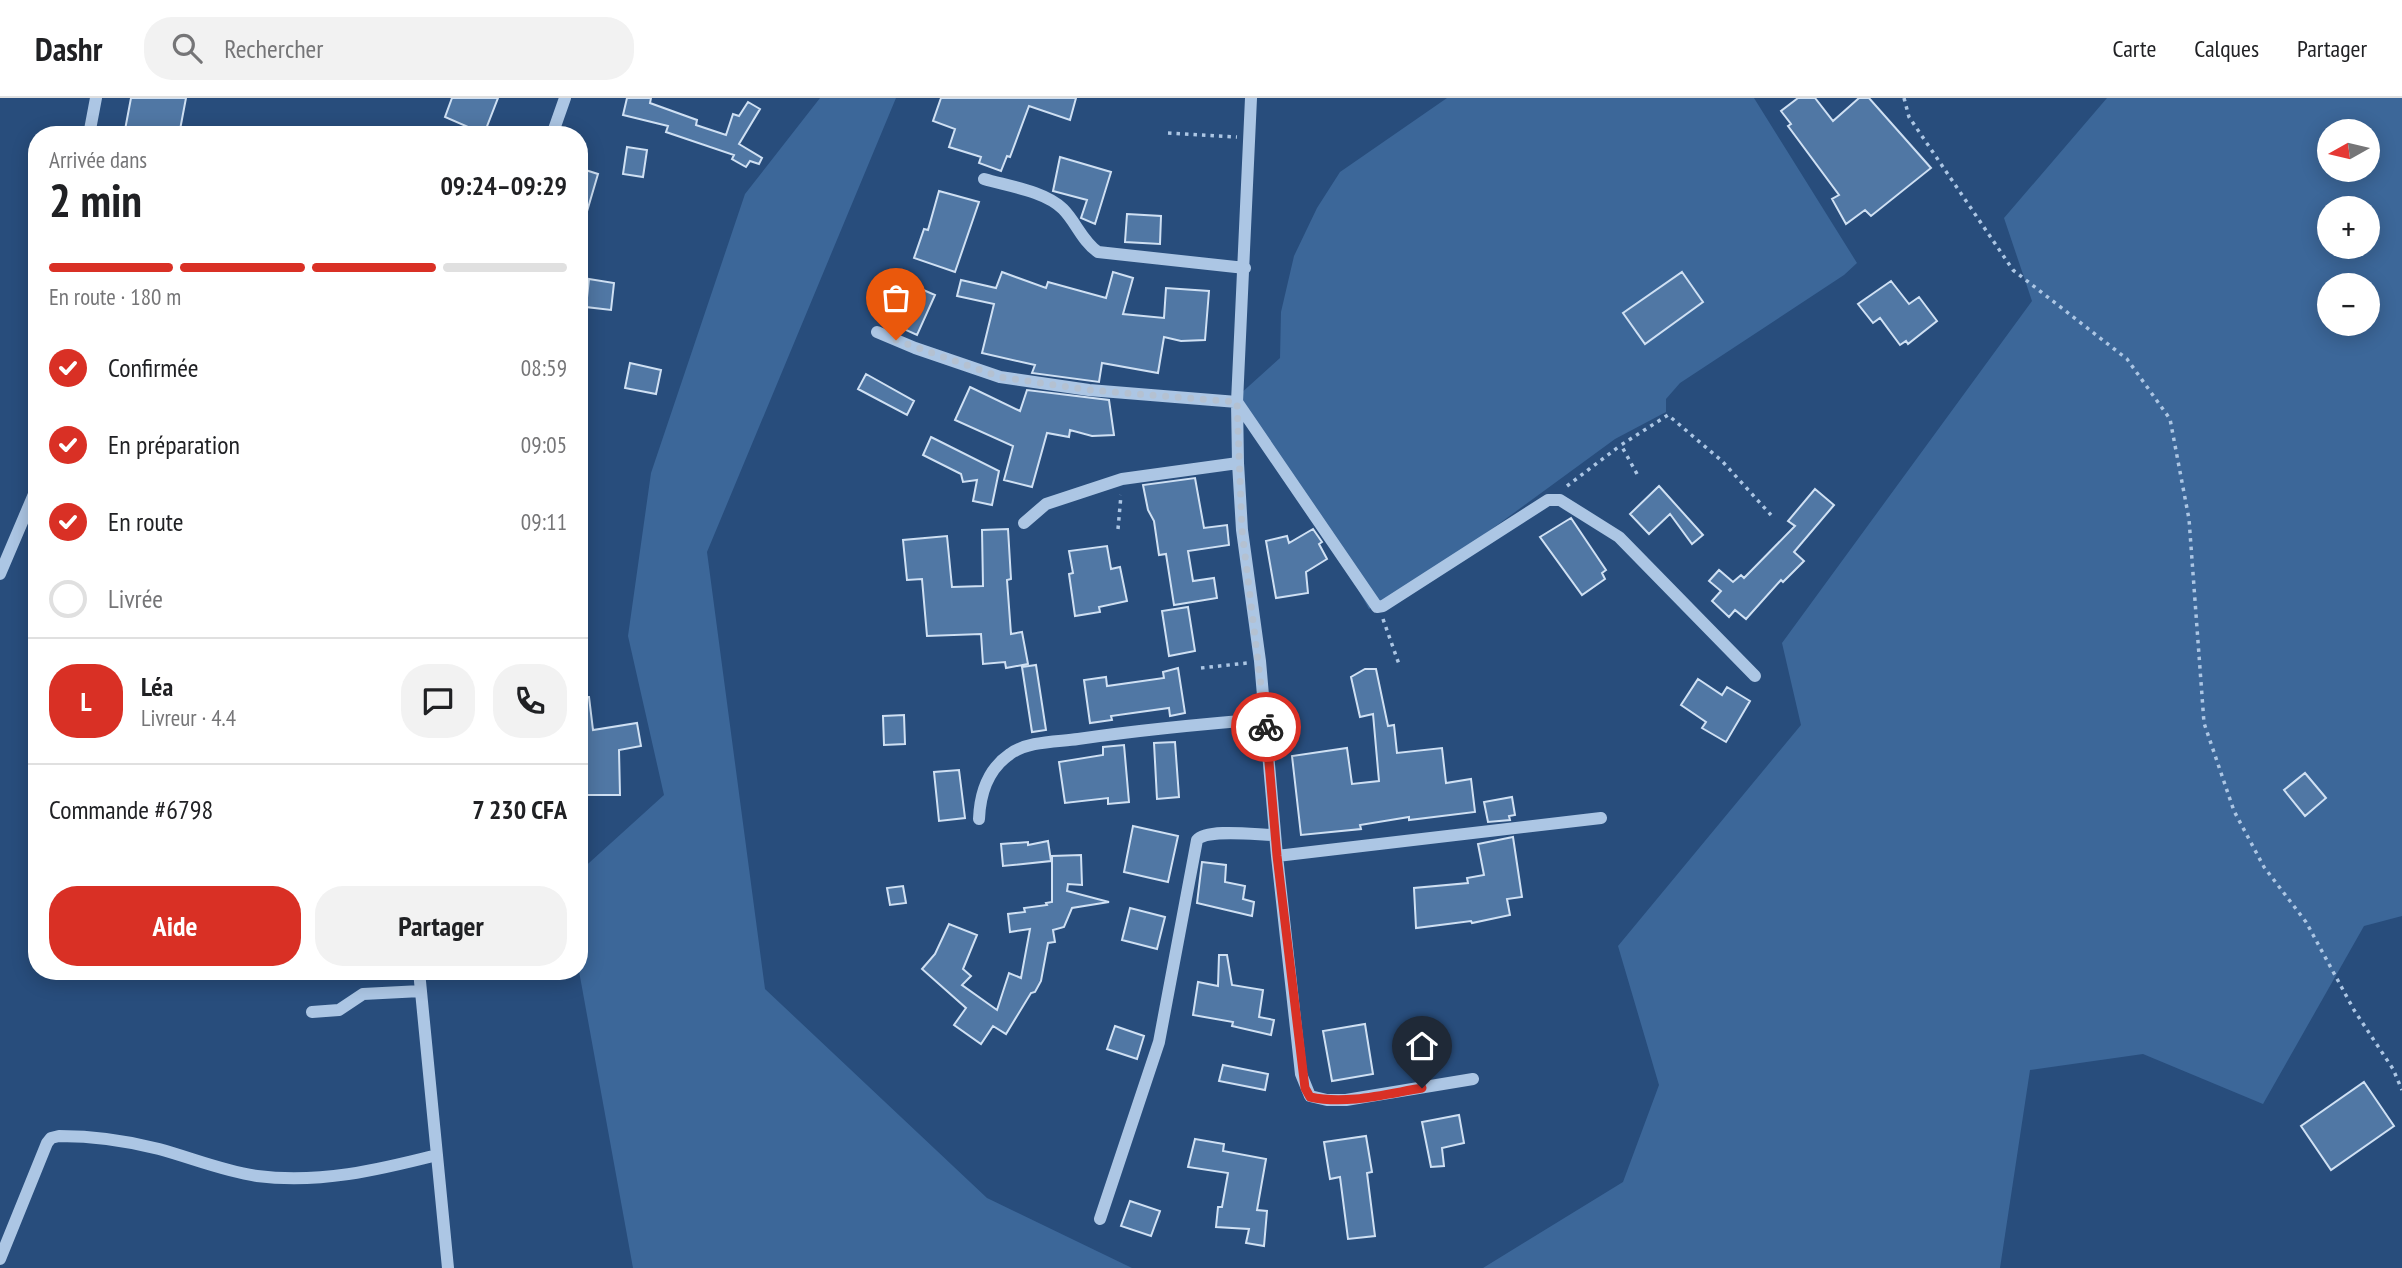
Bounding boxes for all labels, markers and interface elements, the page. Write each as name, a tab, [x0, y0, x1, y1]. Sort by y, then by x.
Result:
search box	[144, 17, 634, 80]
text: Dashr	[35, 27, 102, 70]
icon: search	[168, 29, 206, 67]
text: Rechercher	[224, 32, 323, 65]
text: Carte	[2113, 33, 2156, 64]
text: Calques	[2194, 33, 2259, 64]
text: Partager	[2297, 33, 2367, 64]
north arrow	[2317, 119, 2380, 182]
map controls	[2317, 119, 2380, 336]
text: Arrivée dans	[49, 145, 147, 174]
text: 09:24–09:29	[440, 169, 567, 202]
text: 2 min	[49, 170, 142, 230]
button: +	[2317, 196, 2380, 259]
pin	[866, 268, 926, 340]
button: −	[2317, 273, 2380, 336]
icon: bag	[877, 279, 915, 317]
text: En route · 180 m	[49, 282, 181, 311]
icon: check	[49, 349, 87, 387]
text: Confirmée	[108, 351, 199, 384]
text: 08:59	[521, 353, 567, 382]
icon: check	[49, 426, 87, 464]
text: En préparation	[108, 428, 240, 461]
text: 09:05	[521, 430, 567, 459]
icon: check	[49, 503, 87, 541]
text: En route	[108, 505, 183, 538]
text: 09:11	[521, 507, 567, 536]
text: Livrée	[108, 582, 163, 615]
button: chat	[401, 664, 475, 738]
button: phone	[493, 664, 567, 738]
text: Léa	[141, 670, 173, 703]
text: L	[80, 685, 92, 718]
courier	[1231, 692, 1301, 762]
text: Livreur · 4.4	[141, 703, 236, 732]
icon: bike	[1247, 708, 1285, 746]
text: Commande #6798	[49, 793, 213, 826]
text: 7 230 CFA	[472, 793, 567, 826]
button: Aide	[49, 886, 301, 966]
button: Partager	[315, 886, 567, 966]
pin	[1392, 1016, 1452, 1088]
icon: home	[1403, 1027, 1441, 1065]

